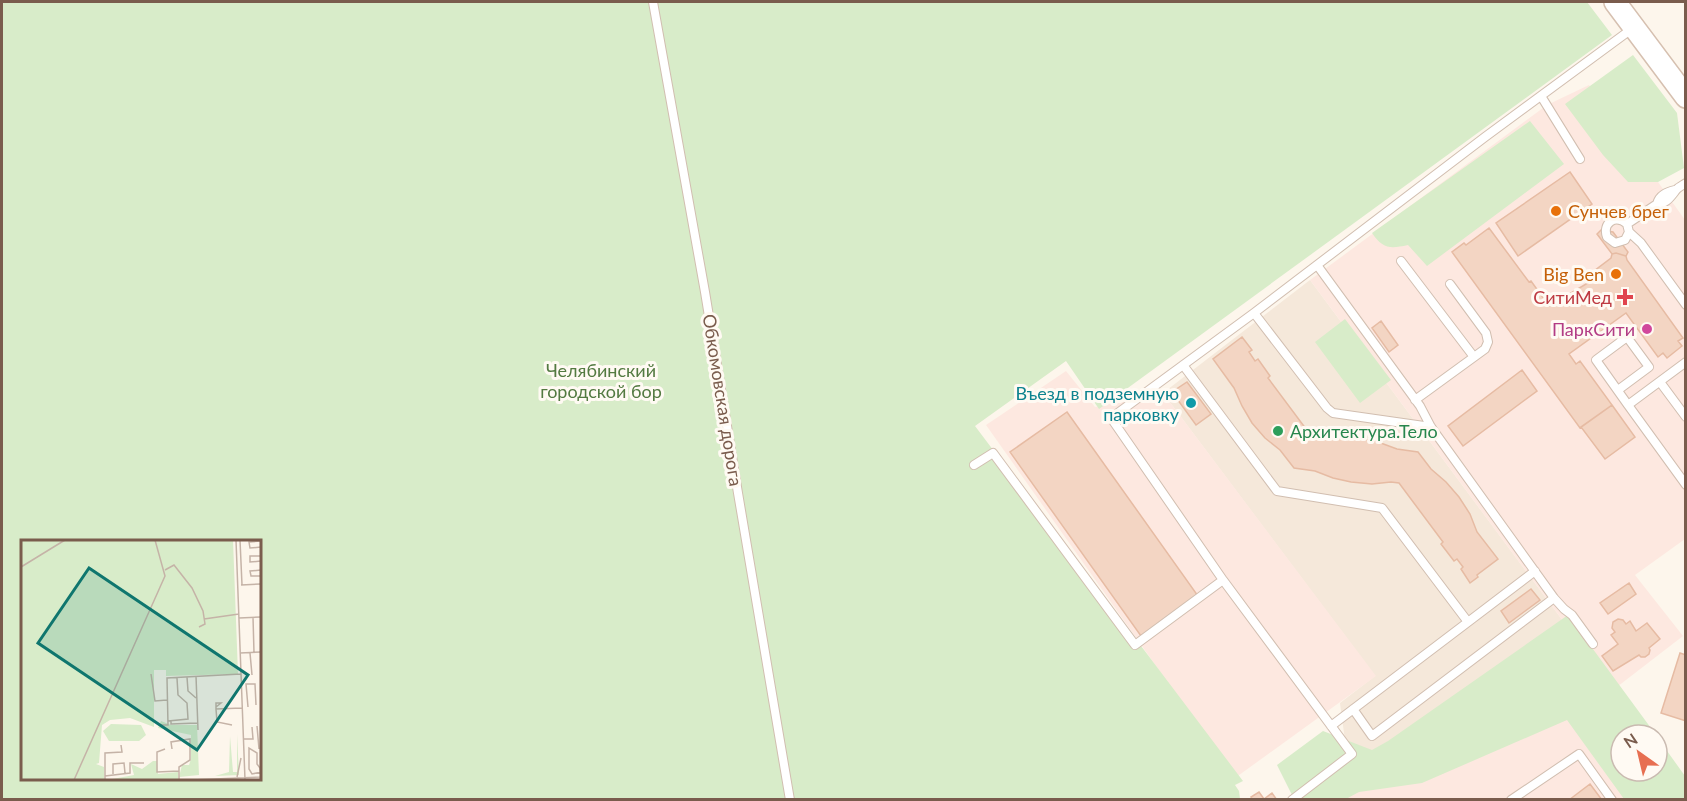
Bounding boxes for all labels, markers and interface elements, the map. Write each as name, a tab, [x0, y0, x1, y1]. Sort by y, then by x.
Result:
place label: Сунчев брег	[1568, 200, 1670, 222]
marker: Сунчев брег	[1549, 204, 1563, 218]
place label: Big Ben	[1543, 263, 1604, 285]
marker: Big Ben	[1609, 267, 1623, 281]
place label: СитиМед	[1533, 286, 1612, 308]
marker: СитиМед	[1616, 288, 1634, 306]
street label: Обкомовская дорога	[699, 312, 747, 488]
place label: ПаркСити	[1552, 318, 1635, 340]
marker: ПаркСити	[1640, 322, 1654, 336]
park label: Челябинский городской бор	[540, 359, 662, 402]
place label: Въезд в подземную парковку	[1015, 382, 1180, 425]
marker: Въезд в подземную парковку	[1184, 396, 1198, 410]
place label: Архитектура.Тело	[1290, 420, 1438, 442]
marker: Архитектура.Тело	[1271, 424, 1285, 438]
inset map	[21, 540, 261, 780]
north arrow	[1609, 723, 1669, 783]
text: N	[1620, 729, 1641, 751]

